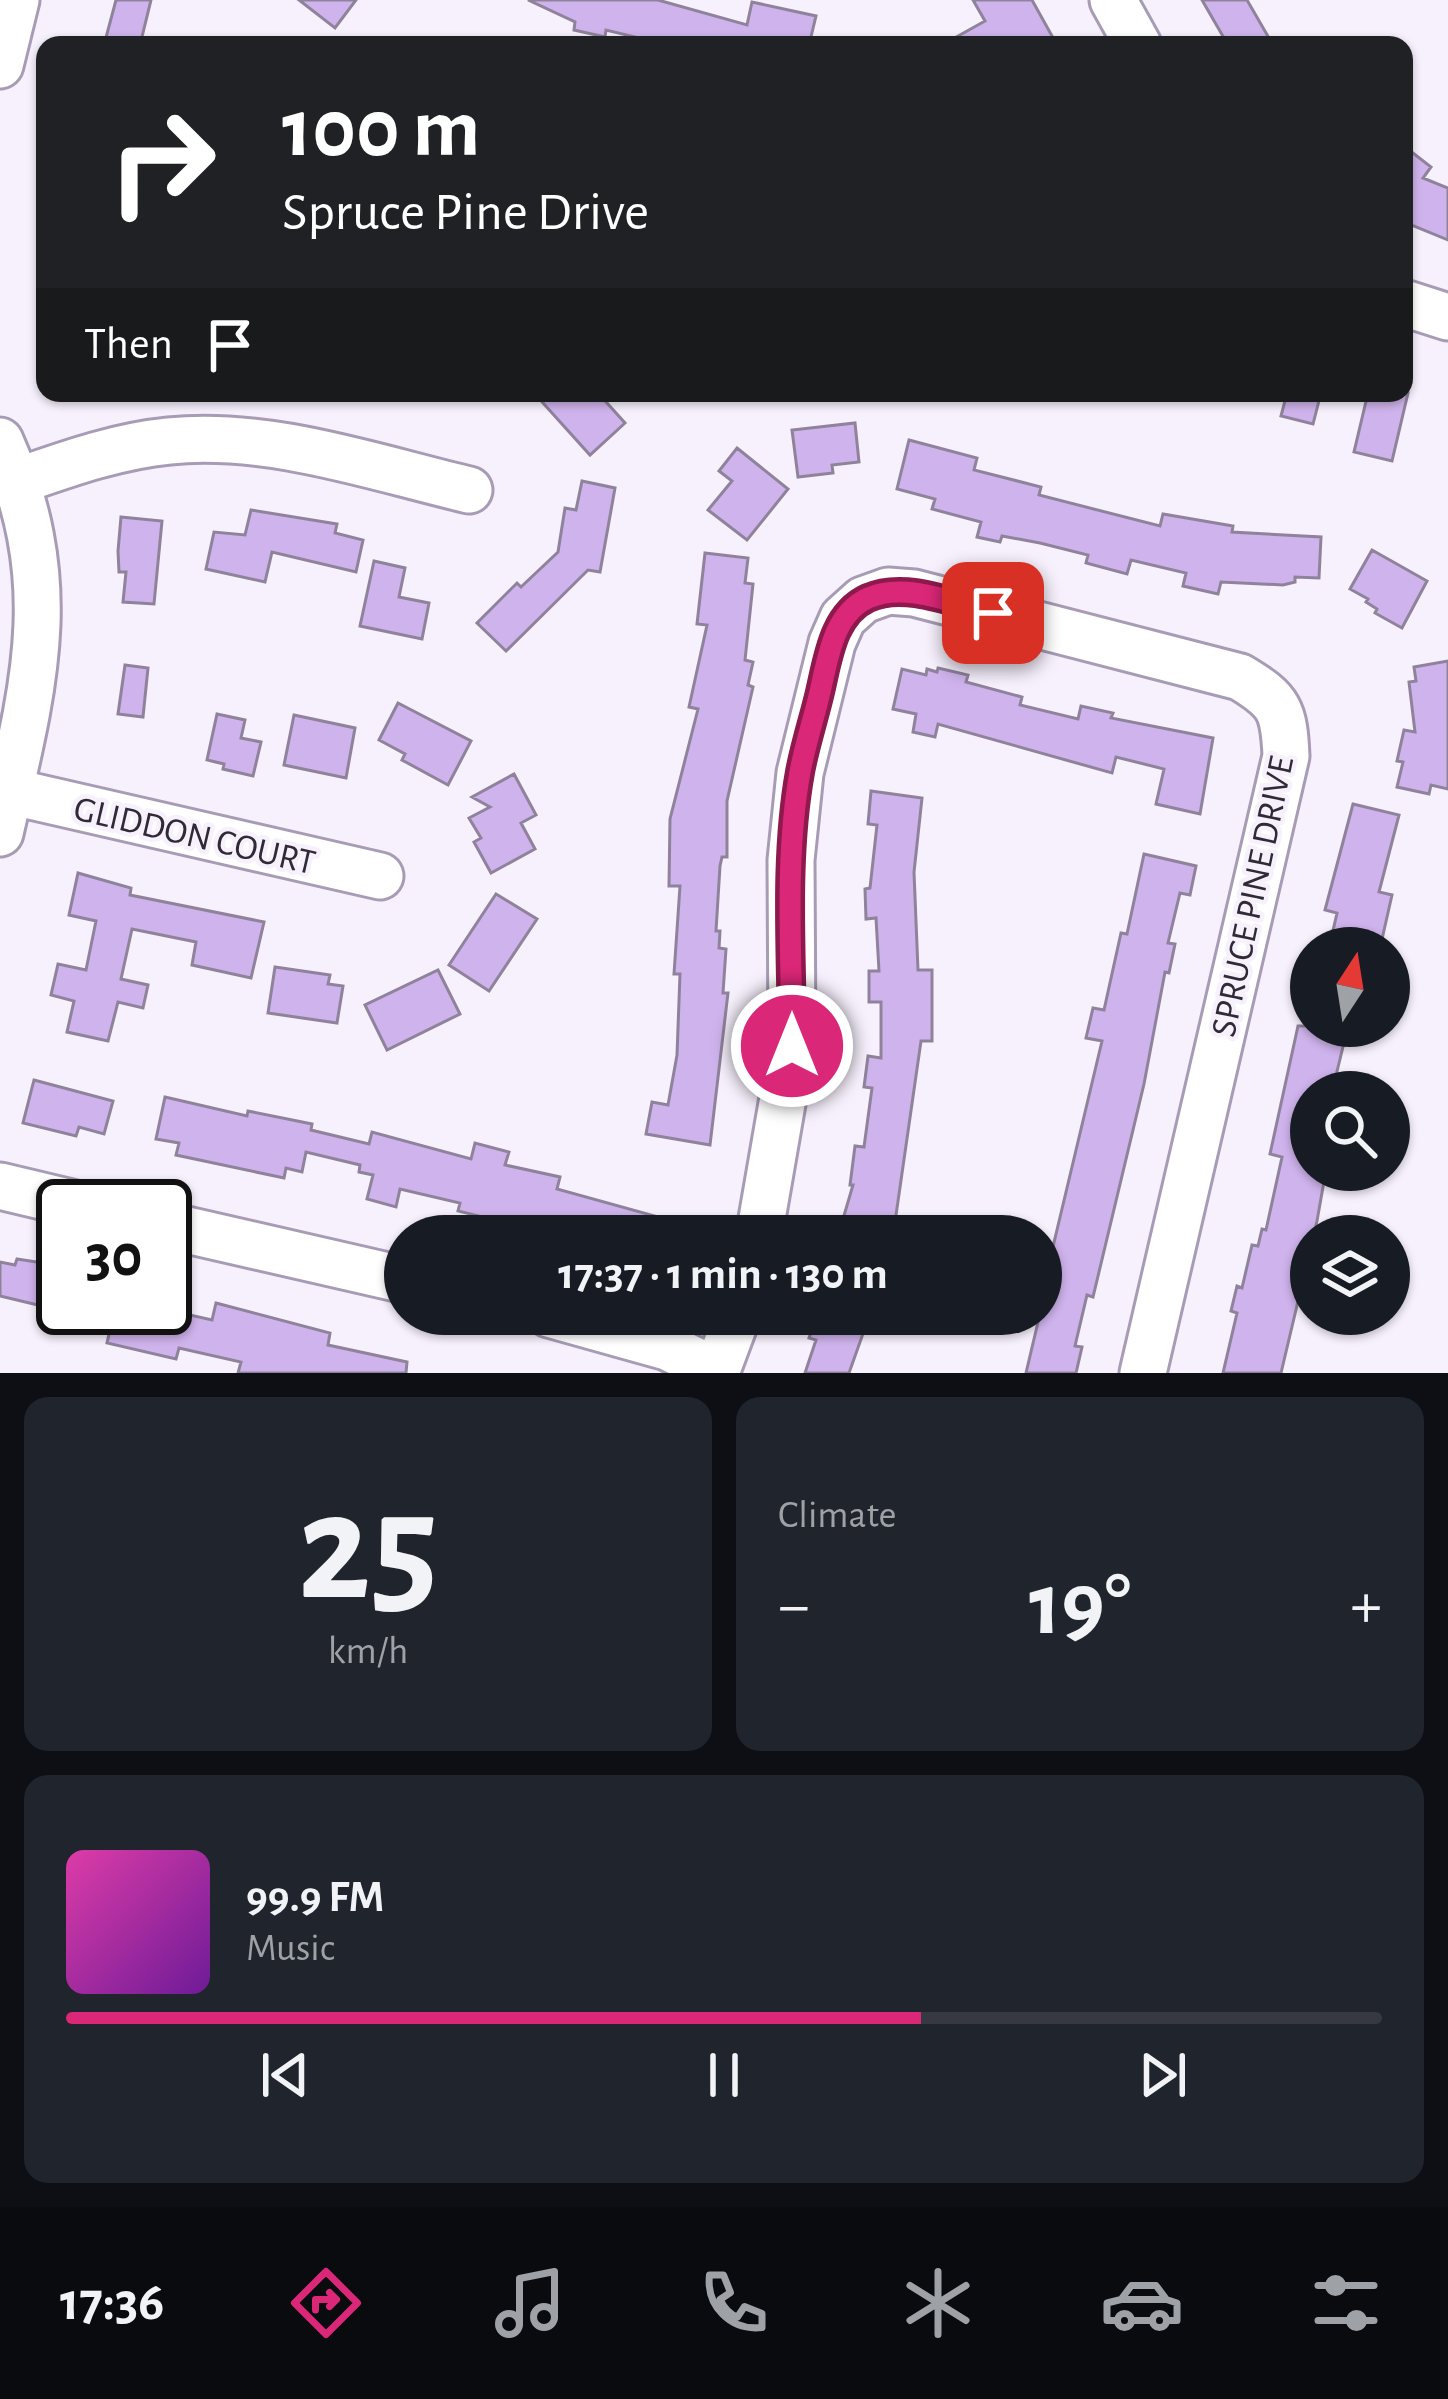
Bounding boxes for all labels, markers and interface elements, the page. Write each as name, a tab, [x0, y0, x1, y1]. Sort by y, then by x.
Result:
icon: right	[84, 84, 240, 240]
text: 100 m	[282, 88, 480, 172]
text: Spruce Pine Drive	[282, 186, 649, 240]
icon: arrive	[197, 312, 263, 378]
text: Then	[84, 322, 173, 367]
pin	[942, 562, 1044, 664]
icon: arrive	[960, 580, 1026, 646]
street label: SPRUCE PINE DRIVE	[1206, 753, 1300, 1040]
street label: GLIDDON COURT	[70, 791, 319, 881]
north arrow	[1290, 927, 1410, 1047]
map controls	[1290, 927, 1410, 1335]
position arrow	[729, 983, 855, 1109]
button: search	[1290, 1071, 1410, 1191]
speed limit sign: 30	[36, 1179, 192, 1335]
button: layers	[1290, 1215, 1410, 1335]
text: 17:37 · 1 min · 130 m	[558, 1252, 888, 1297]
text: 25	[298, 1472, 438, 1628]
text: Climate	[778, 1496, 896, 1535]
text: 19°	[1029, 1561, 1131, 1651]
text: −	[778, 1573, 810, 1639]
text: +	[1350, 1573, 1382, 1639]
text: km/h	[328, 1632, 408, 1671]
text: 99.9 FM	[246, 1875, 384, 1920]
text: Music	[246, 1929, 335, 1968]
icon: previous	[252, 2042, 318, 2108]
icon: pause	[691, 2042, 757, 2108]
icon: next	[1130, 2042, 1196, 2108]
icon: directions	[284, 2261, 368, 2345]
icon: music	[488, 2261, 572, 2345]
icon: phone	[692, 2261, 776, 2345]
icon: climate	[896, 2261, 980, 2345]
icon: car	[1100, 2261, 1184, 2345]
icon: filters	[1304, 2261, 1388, 2345]
text: 17:36	[60, 2276, 164, 2330]

